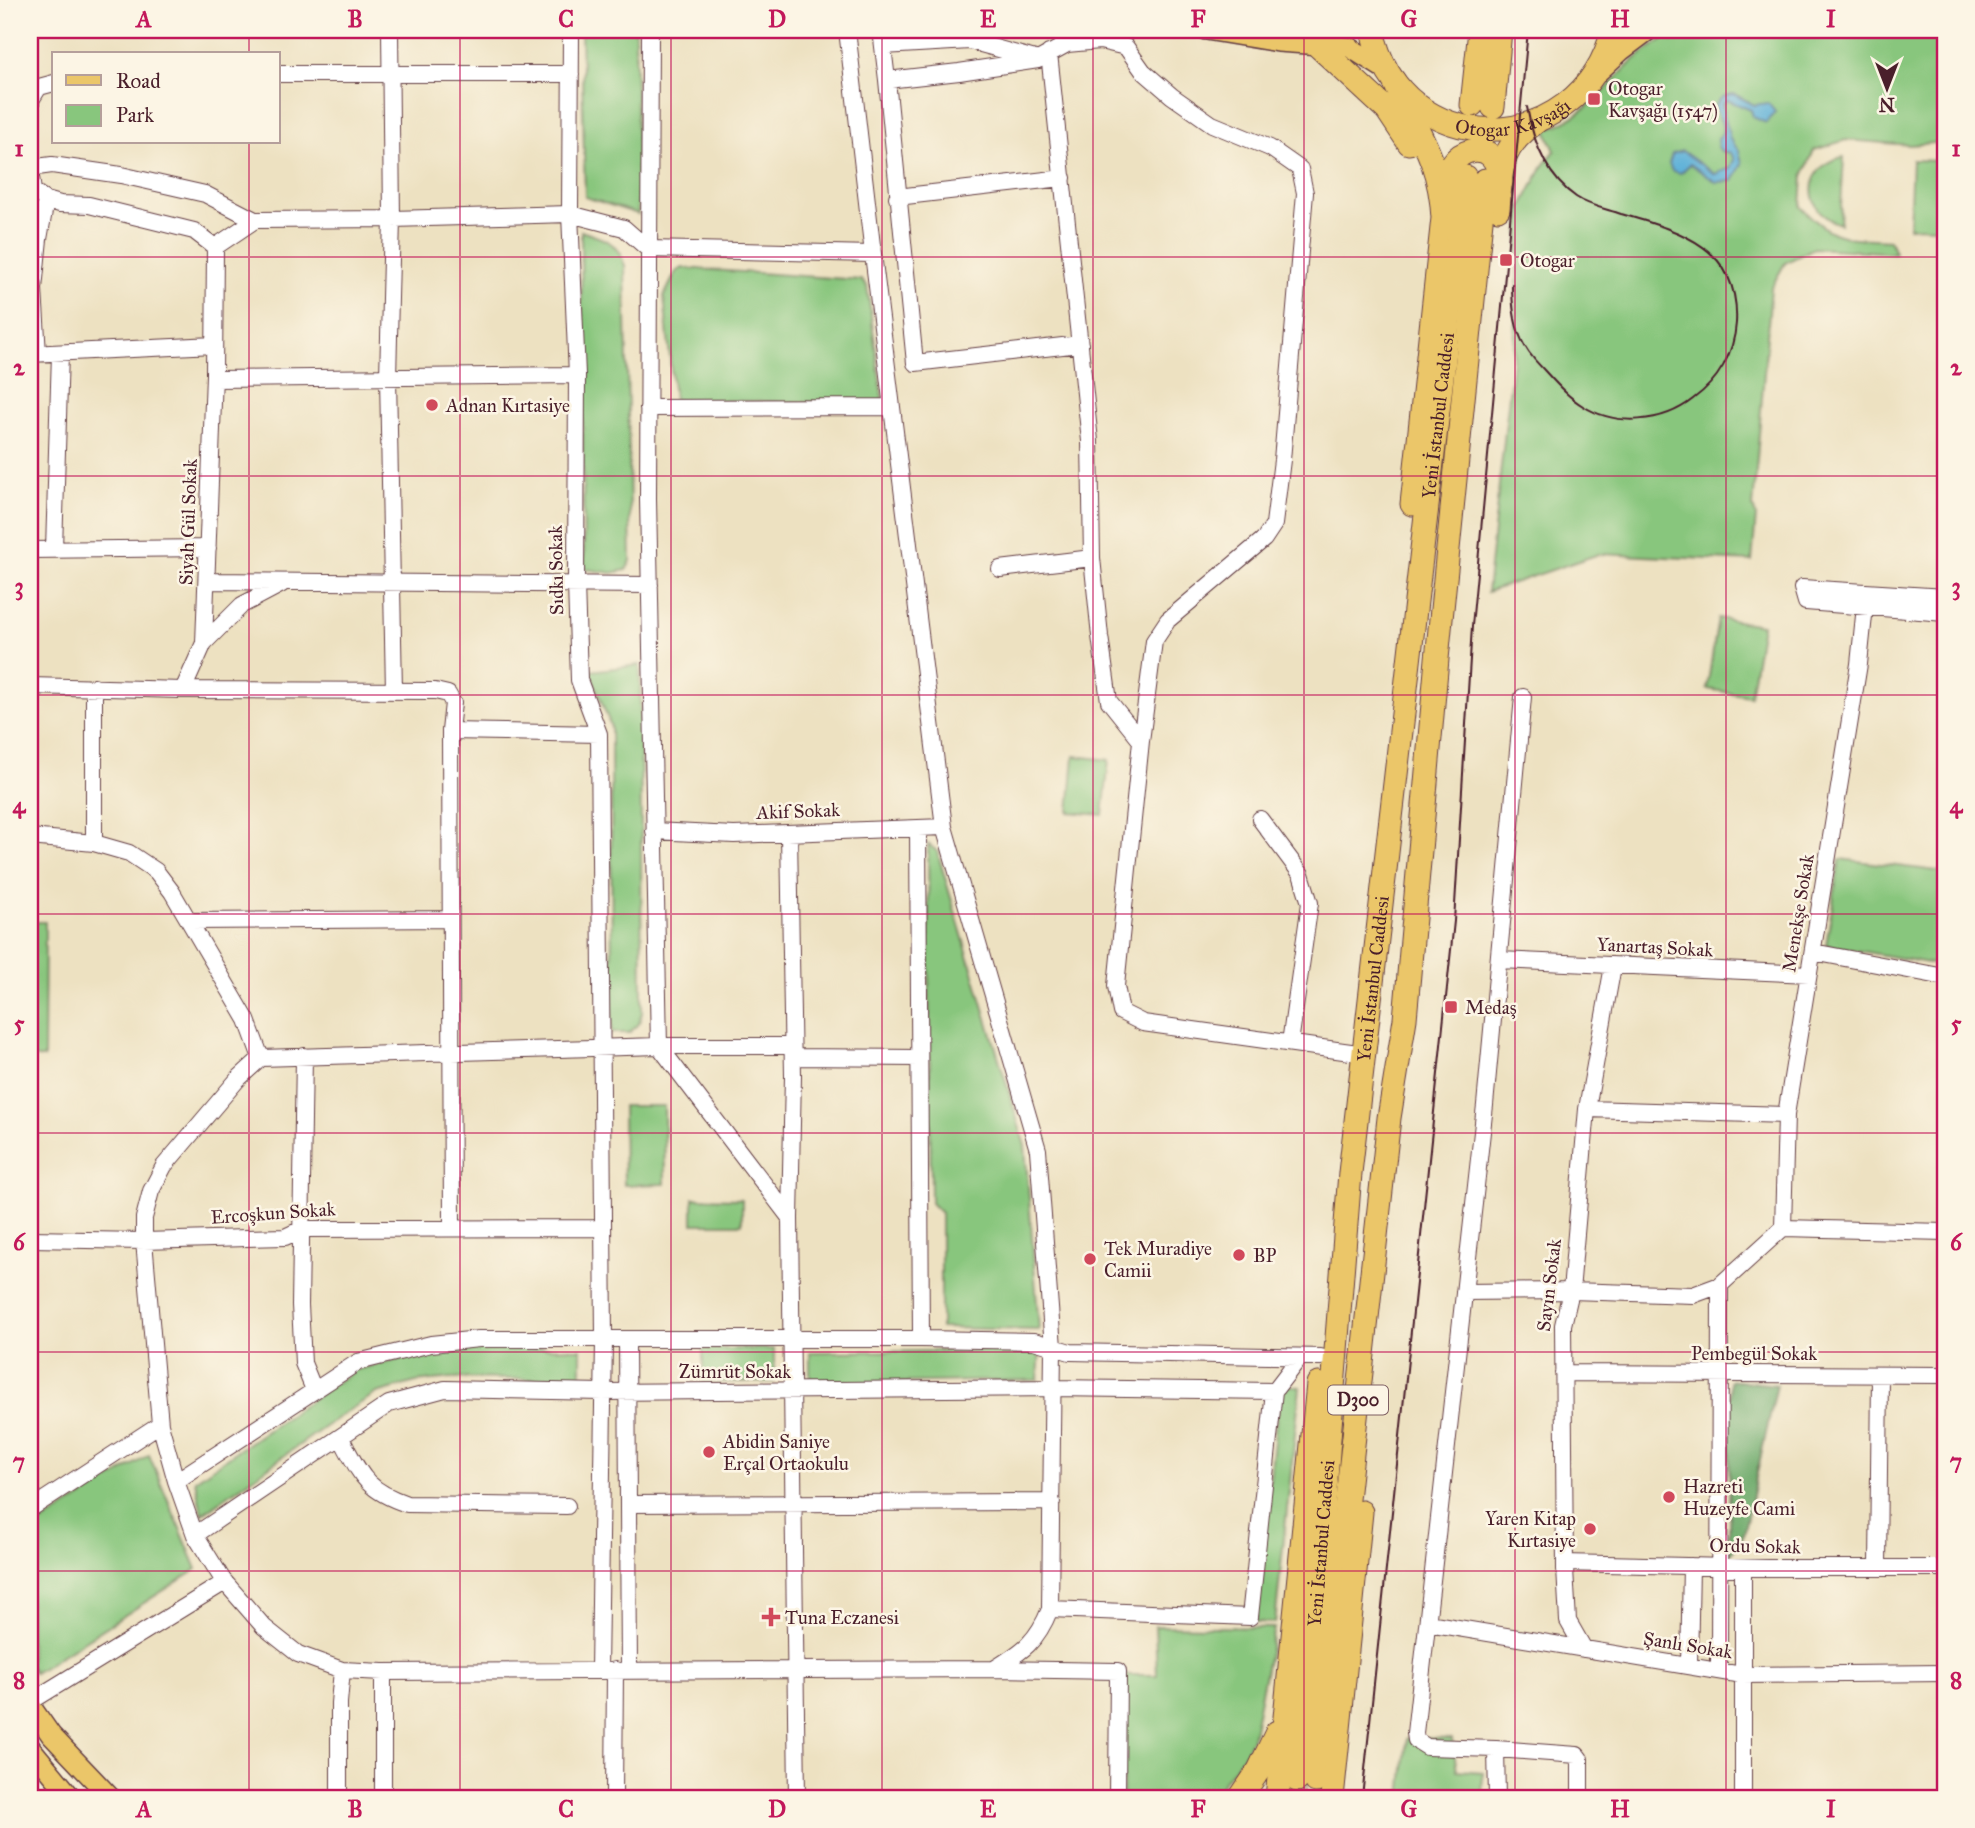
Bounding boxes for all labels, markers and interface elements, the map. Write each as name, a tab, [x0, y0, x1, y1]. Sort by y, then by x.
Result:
text: A	[134, 5, 152, 33]
text: B	[347, 5, 363, 33]
text: C	[558, 5, 574, 33]
text: D	[768, 5, 786, 33]
text: E	[980, 5, 997, 33]
text: F	[1190, 5, 1206, 33]
text: G	[1401, 5, 1418, 33]
text: H	[1610, 5, 1630, 33]
text: I	[1826, 5, 1836, 33]
legend	[52, 52, 280, 144]
north arrow	[1853, 52, 1923, 122]
text: Road	[116, 68, 161, 94]
place label: Otogar Kavşağı (1547)	[1608, 77, 1718, 123]
marker: Otogar Kavşağı (1547)	[1586, 91, 1602, 107]
street label: Otogar Kavşağı	[1453, 93, 1575, 142]
text: N	[1879, 93, 1895, 116]
text: Park	[116, 102, 154, 128]
text: 1	[14, 134, 24, 162]
text: 1	[1951, 134, 1961, 162]
place label: Otogar	[1520, 249, 1576, 273]
marker: Otogar	[1498, 252, 1514, 268]
street label: Yeni İstanbul Caddesi	[1416, 331, 1458, 500]
text: 2	[13, 353, 25, 381]
text: 2	[1950, 353, 1962, 381]
place label: Adnan Kırtasiye	[445, 394, 570, 417]
marker: Adnan Kırtasiye	[424, 397, 440, 413]
street label: Siyah Gül Sokak	[174, 458, 202, 586]
street label: Sıdkı Sokak	[544, 525, 568, 615]
text: 3	[14, 572, 24, 601]
text: 3	[1951, 572, 1961, 601]
text: 4	[13, 791, 27, 819]
text: 4	[1950, 791, 1964, 819]
street label: Akif Sokak	[755, 798, 840, 824]
street label: Menekşe Sokak	[1777, 852, 1819, 974]
street label: Yeni İstanbul Caddesi	[1351, 894, 1393, 1063]
street label: Yanartaş Sokak	[1596, 932, 1714, 962]
place label: Medaş	[1465, 996, 1517, 1019]
marker: Medaş	[1443, 999, 1459, 1015]
text: 5	[14, 1009, 25, 1037]
text: 5	[1951, 1009, 1962, 1037]
street label: Ercoşkun Sokak	[210, 1197, 336, 1229]
text: 6	[13, 1228, 26, 1256]
text: 6	[1950, 1228, 1963, 1256]
place label: Tek Muradiye Camii	[1104, 1237, 1212, 1282]
street label: Sayın Sokak	[1532, 1237, 1566, 1333]
place label: BP	[1253, 1244, 1276, 1267]
marker: BP	[1231, 1247, 1247, 1263]
marker: Tek Muradiye Camii	[1082, 1251, 1098, 1267]
street label: Pembegül Sokak	[1691, 1342, 1817, 1366]
street label: Zümrüt Sokak	[679, 1360, 791, 1383]
road number: D300	[1328, 1386, 1388, 1414]
place label: Abidin Saniye Erçal Ortaokulu	[722, 1430, 849, 1475]
marker: Abidin Saniye Erçal Ortaokulu	[701, 1444, 717, 1460]
text: 7	[13, 1447, 25, 1475]
text: 7	[1950, 1447, 1962, 1475]
street label: Yeni İstanbul Caddesi	[1302, 1459, 1339, 1628]
place label: Hazreti Huzeyfe Cami	[1683, 1475, 1795, 1520]
marker: Hazreti Huzeyfe Cami	[1661, 1489, 1677, 1505]
place label: Yaren Kitap Kırtasiye	[1485, 1507, 1576, 1552]
marker: Yaren Kitap Kırtasiye	[1582, 1521, 1598, 1537]
street label: Ordu Sokak	[1709, 1534, 1801, 1558]
place label: Tuna Eczanesi	[785, 1606, 899, 1629]
marker: Tuna Eczanesi	[763, 1609, 779, 1625]
street label: Şanlı Sokak	[1642, 1627, 1734, 1663]
text: 8	[13, 1666, 25, 1694]
text: 8	[1950, 1666, 1962, 1694]
text: A	[134, 1795, 152, 1823]
text: B	[347, 1795, 363, 1823]
text: C	[558, 1795, 574, 1823]
text: D	[768, 1795, 786, 1823]
text: E	[980, 1795, 997, 1823]
text: F	[1190, 1795, 1206, 1823]
text: G	[1401, 1795, 1418, 1823]
text: H	[1610, 1795, 1630, 1823]
text: I	[1826, 1795, 1836, 1823]

